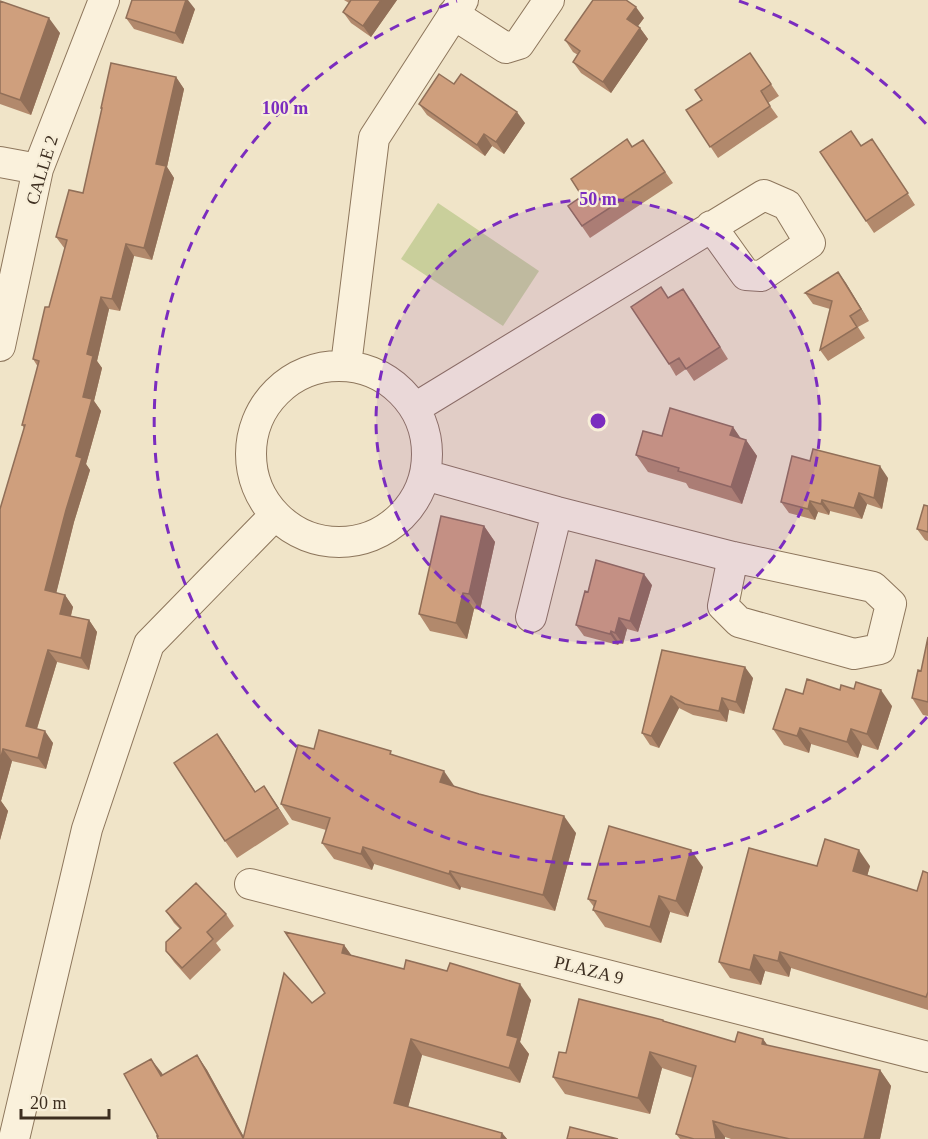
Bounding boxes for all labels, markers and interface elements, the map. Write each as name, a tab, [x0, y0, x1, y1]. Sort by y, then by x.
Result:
text: 100 m	[262, 98, 308, 118]
street label: CALLE 2	[22, 133, 62, 207]
text: 50 m	[579, 189, 617, 209]
centre of rings	[588, 411, 608, 431]
street label: PLAZA 9	[552, 952, 626, 988]
scale bar	[21, 1082, 110, 1120]
text: 20 m	[30, 1093, 67, 1113]

